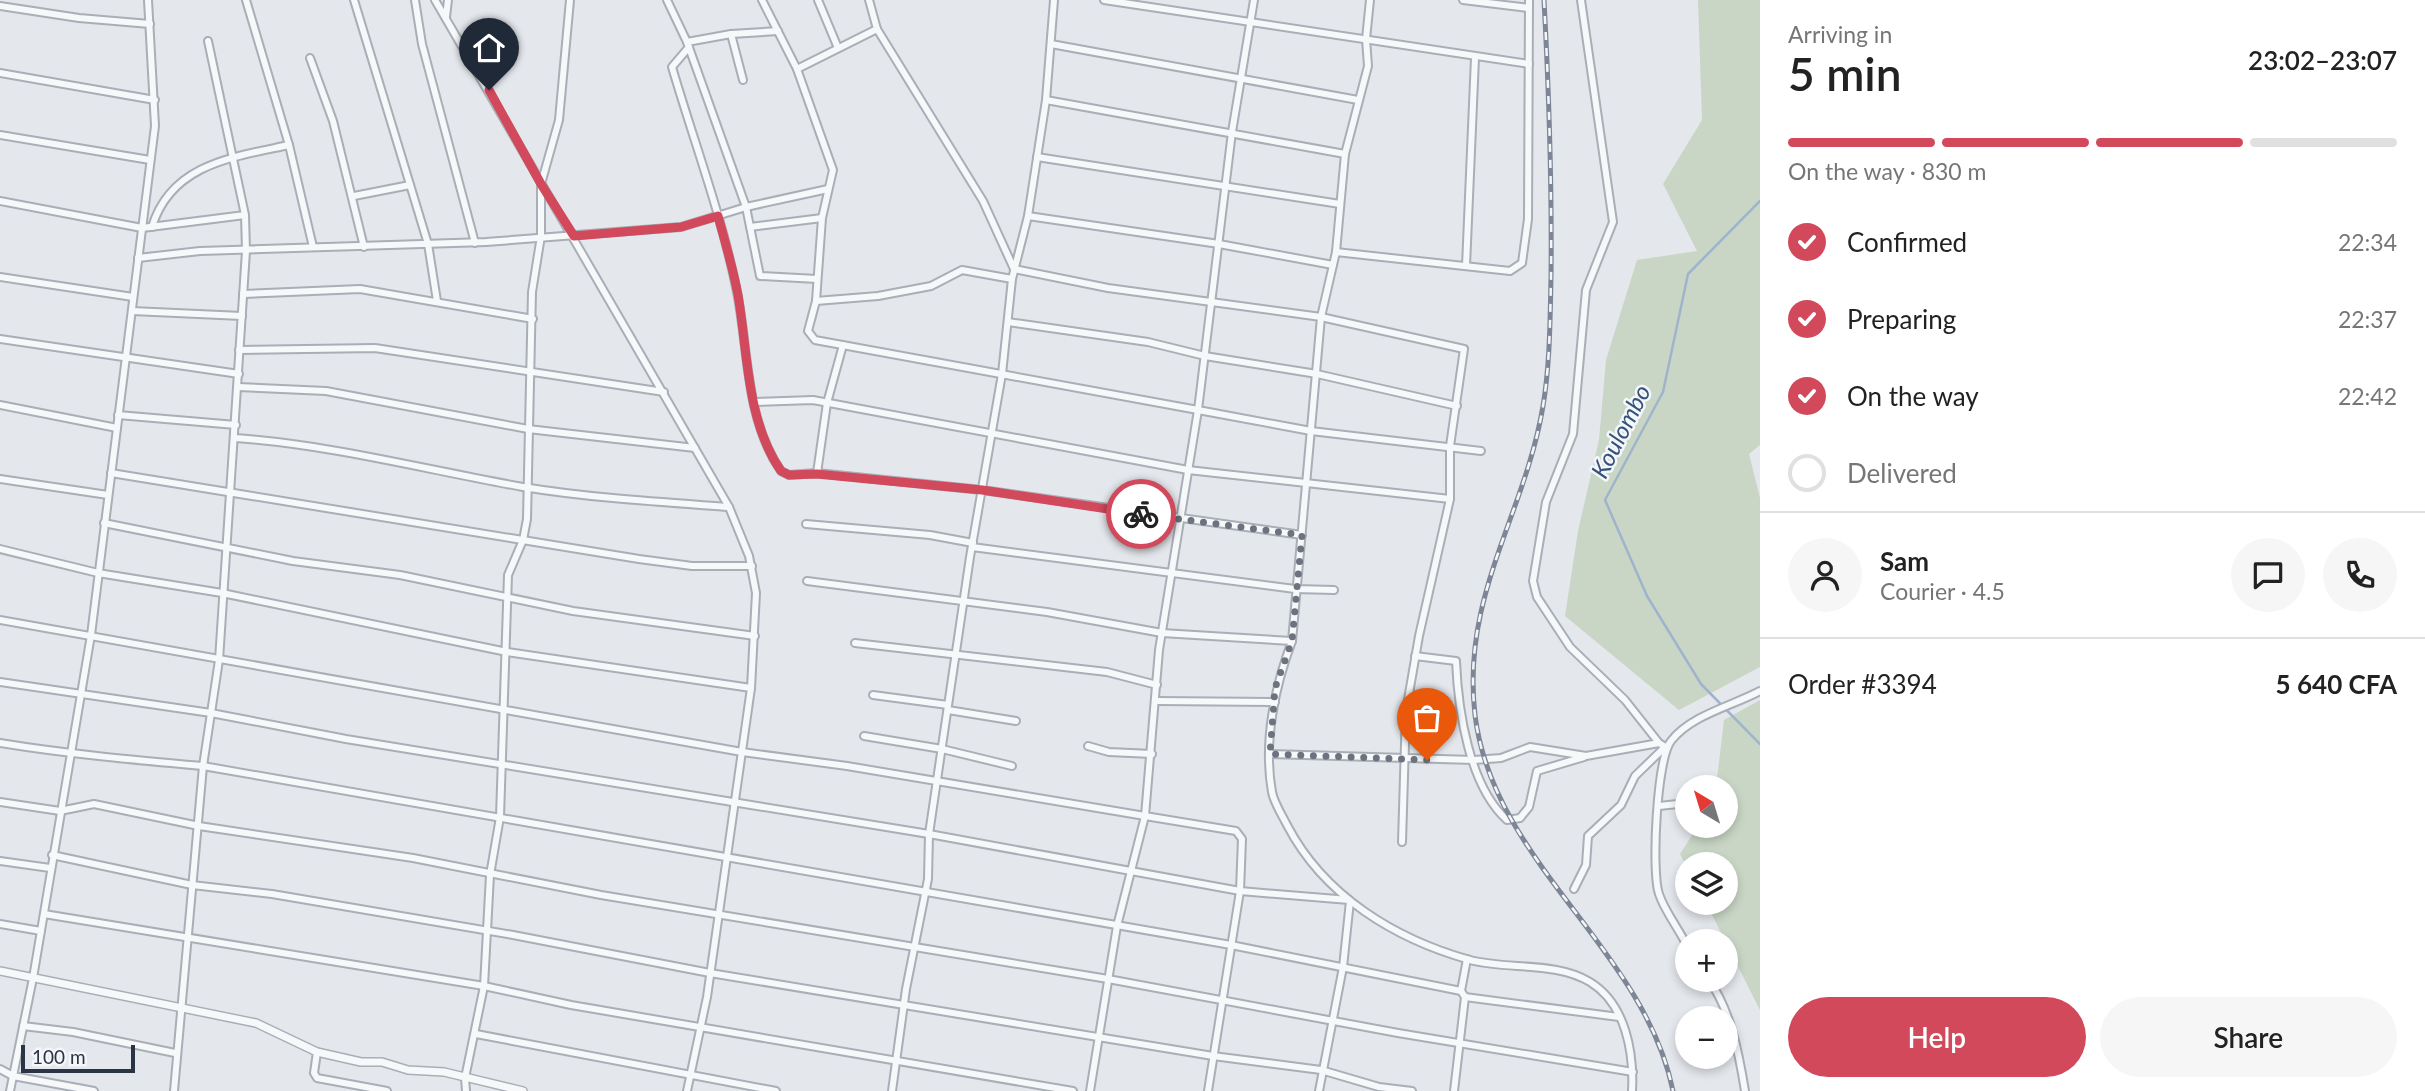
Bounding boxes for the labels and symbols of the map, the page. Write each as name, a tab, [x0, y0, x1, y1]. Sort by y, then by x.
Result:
pin	[459, 18, 519, 90]
water label: Koulombo	[1584, 379, 1656, 483]
courier	[1106, 479, 1176, 549]
pin	[1397, 688, 1457, 760]
north arrow	[1675, 775, 1738, 838]
scale bar	[21, 1042, 135, 1074]

